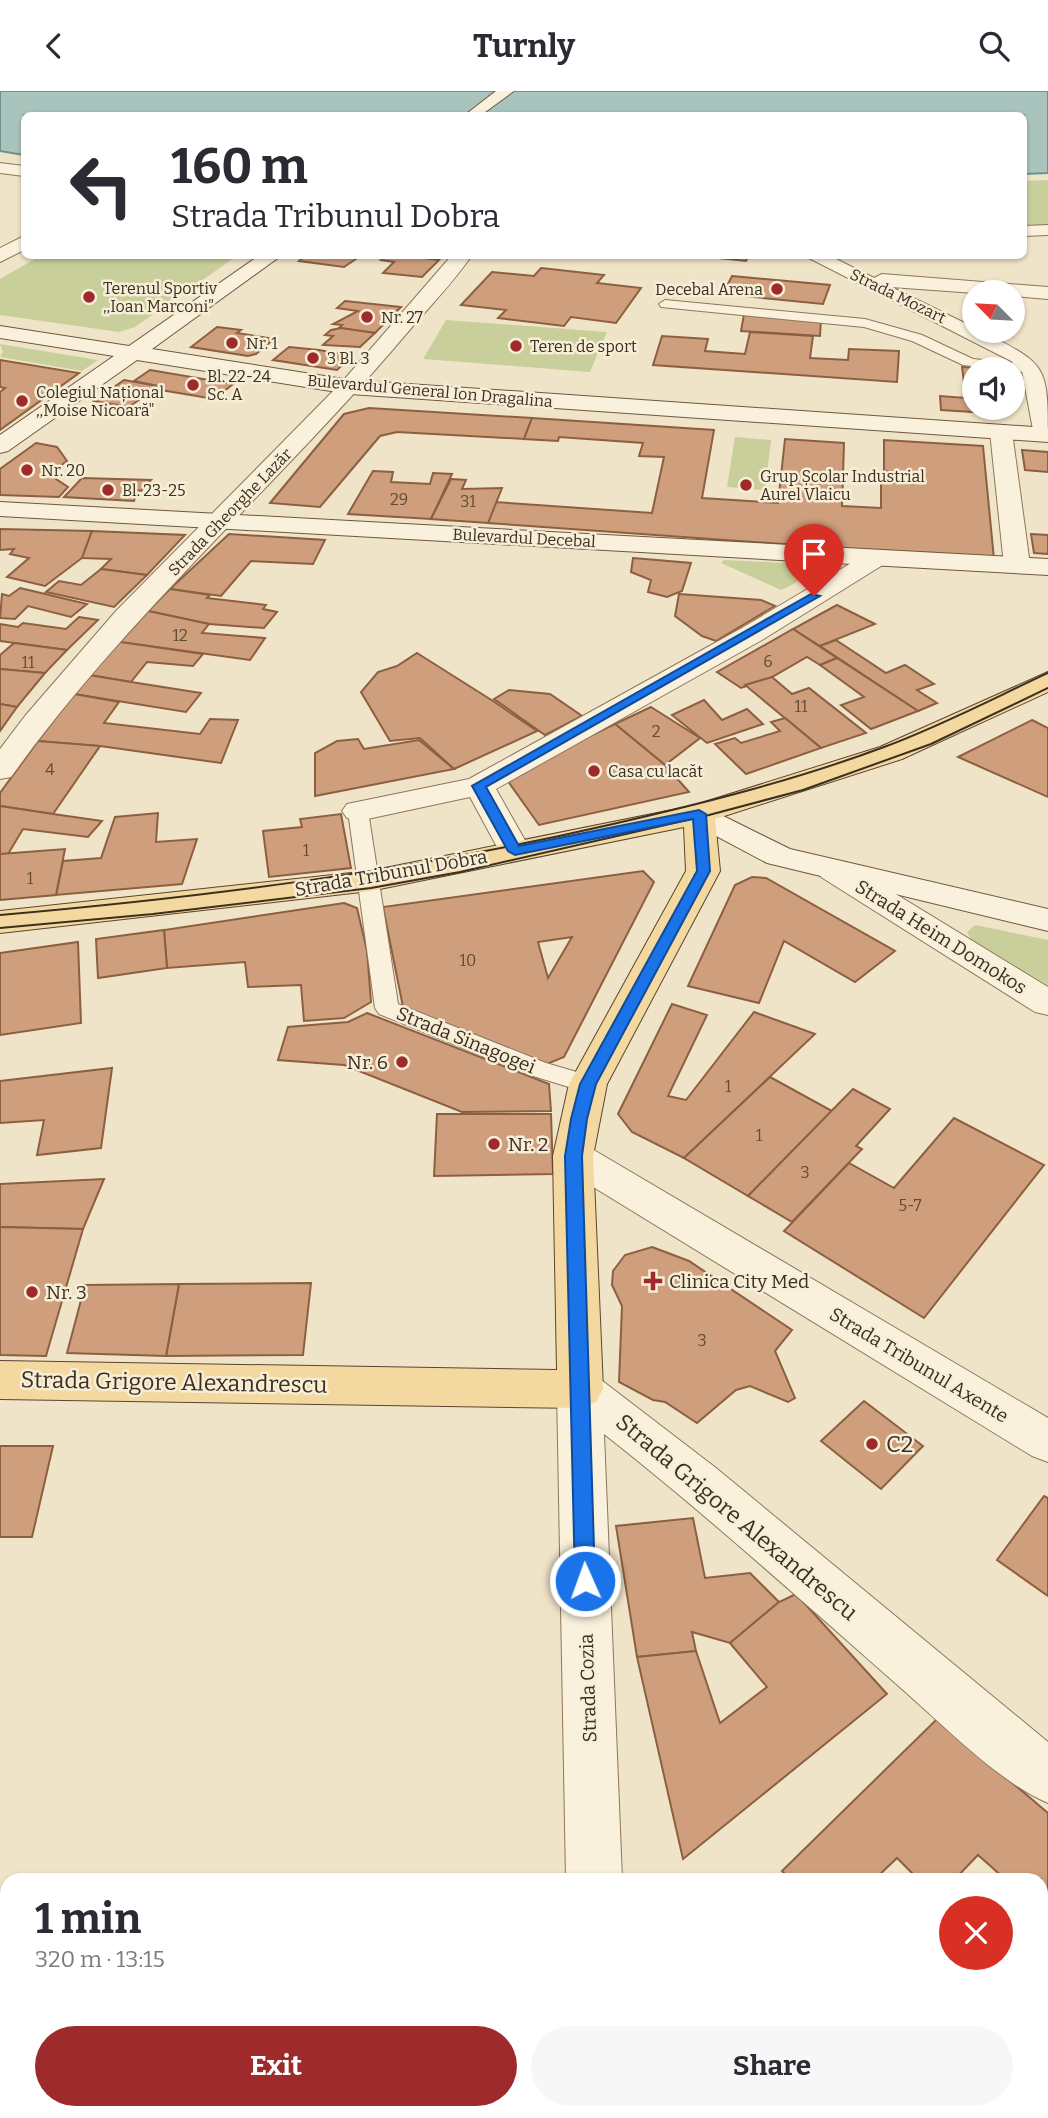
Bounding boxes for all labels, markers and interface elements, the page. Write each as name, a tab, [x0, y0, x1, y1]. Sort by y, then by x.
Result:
icon: back	[35, 27, 73, 65]
text: Turnly	[473, 27, 575, 65]
icon: search	[975, 27, 1013, 65]
text: 160 m	[171, 137, 308, 196]
icon: left	[56, 140, 147, 231]
text: Strada Tribunul Dobra	[171, 197, 500, 235]
street label: Strada Mozart	[847, 265, 949, 327]
place label: Terenul Sportiv ,,Ioan Marconi"	[103, 279, 218, 316]
place label: Decebal Arena	[655, 280, 763, 299]
north arrow	[962, 280, 1026, 343]
map controls	[962, 280, 1025, 420]
marker: Decebal Arena	[769, 281, 785, 297]
marker: Terenul Sportiv ,,Ioan Marconi"	[81, 289, 97, 305]
place label: Nr. 27	[381, 308, 423, 327]
marker: Nr. 27	[359, 309, 375, 325]
place label: Nr. 1	[246, 334, 278, 353]
marker: Nr. 1	[224, 335, 240, 351]
place label: Teren de sport	[530, 337, 637, 356]
marker: Teren de sport	[508, 338, 524, 354]
place label: 3 Bl. 3	[327, 349, 370, 368]
marker: 3 Bl. 3	[305, 350, 321, 366]
button: sound	[962, 357, 1025, 420]
place label: Bl. 22-24 Sc. A	[207, 367, 271, 404]
street label: Bulevardul General Ion Dragalina	[306, 371, 554, 411]
marker: Bl. 22-24 Sc. A	[185, 377, 201, 393]
place label: Colegiul Național ,,Moise Nicoară"	[36, 383, 164, 420]
marker: Colegiul Național ,,Moise Nicoară"	[14, 393, 30, 409]
street label: Strada Gheorghe Lazăr	[164, 444, 296, 580]
place label: Nr. 20	[41, 461, 85, 480]
marker: Nr. 20	[19, 462, 35, 478]
place label: Grup Școlar Industrial Aurel Vlaicu	[760, 467, 925, 504]
marker: Grup Școlar Industrial Aurel Vlaicu	[738, 477, 754, 493]
place label: Bl. 23-25	[122, 481, 185, 500]
marker: Bl. 23-25	[100, 482, 116, 498]
house number: 29	[390, 490, 408, 509]
house number: 31	[460, 492, 476, 511]
pin	[784, 524, 844, 596]
street label: Bulevardul Decebal	[452, 525, 596, 551]
icon: arrive	[795, 535, 833, 573]
house number: 12	[172, 626, 188, 645]
house number: 6	[763, 652, 773, 671]
house number: 11	[22, 653, 35, 672]
house number: 11	[795, 697, 808, 716]
house number: 2	[652, 722, 660, 741]
house number: 4	[45, 760, 55, 779]
place label: Casa cu lacăt	[608, 762, 703, 781]
marker: Casa cu lacăt	[586, 763, 602, 779]
house number: 1	[303, 841, 310, 860]
street label: Strada Tribunul Dobra	[293, 845, 490, 901]
house number: 1	[27, 869, 34, 888]
street label: Strada Heim Domokos	[851, 875, 1031, 999]
house number: 10	[460, 951, 476, 970]
street label: Strada Sinagogei	[393, 1002, 539, 1079]
place label: Nr. 6	[347, 1051, 388, 1074]
marker: Nr. 6	[394, 1054, 410, 1070]
house number: 1	[725, 1077, 732, 1096]
house number: 1	[756, 1126, 763, 1145]
place label: Nr. 2	[508, 1133, 548, 1156]
marker: Nr. 2	[486, 1136, 502, 1152]
house number: 3	[800, 1163, 810, 1182]
house number: 5-7	[898, 1196, 922, 1215]
place label: Clinica City Med	[669, 1270, 809, 1293]
marker: Clinica City Med	[643, 1271, 663, 1291]
place label: Nr. 3	[46, 1281, 87, 1304]
marker: Nr. 3	[24, 1284, 40, 1300]
street label: Strada Tribunul Axente	[825, 1302, 1013, 1428]
house number: 3	[697, 1331, 707, 1350]
street label: Strada Grigore Alexandrescu	[20, 1365, 328, 1399]
street label: Strada Grigore Alexandrescu	[610, 1408, 864, 1626]
place label: C2	[886, 1430, 913, 1458]
marker: C2	[864, 1436, 880, 1452]
position arrow	[548, 1544, 622, 1618]
street label: Strada Cozia	[575, 1633, 601, 1743]
text: 1 min	[35, 1894, 141, 1944]
button: close	[939, 1896, 1013, 1970]
text: 320 m · 13:15	[35, 1945, 165, 1973]
button: Exit	[35, 2026, 517, 2106]
button: Share	[531, 2026, 1013, 2106]

